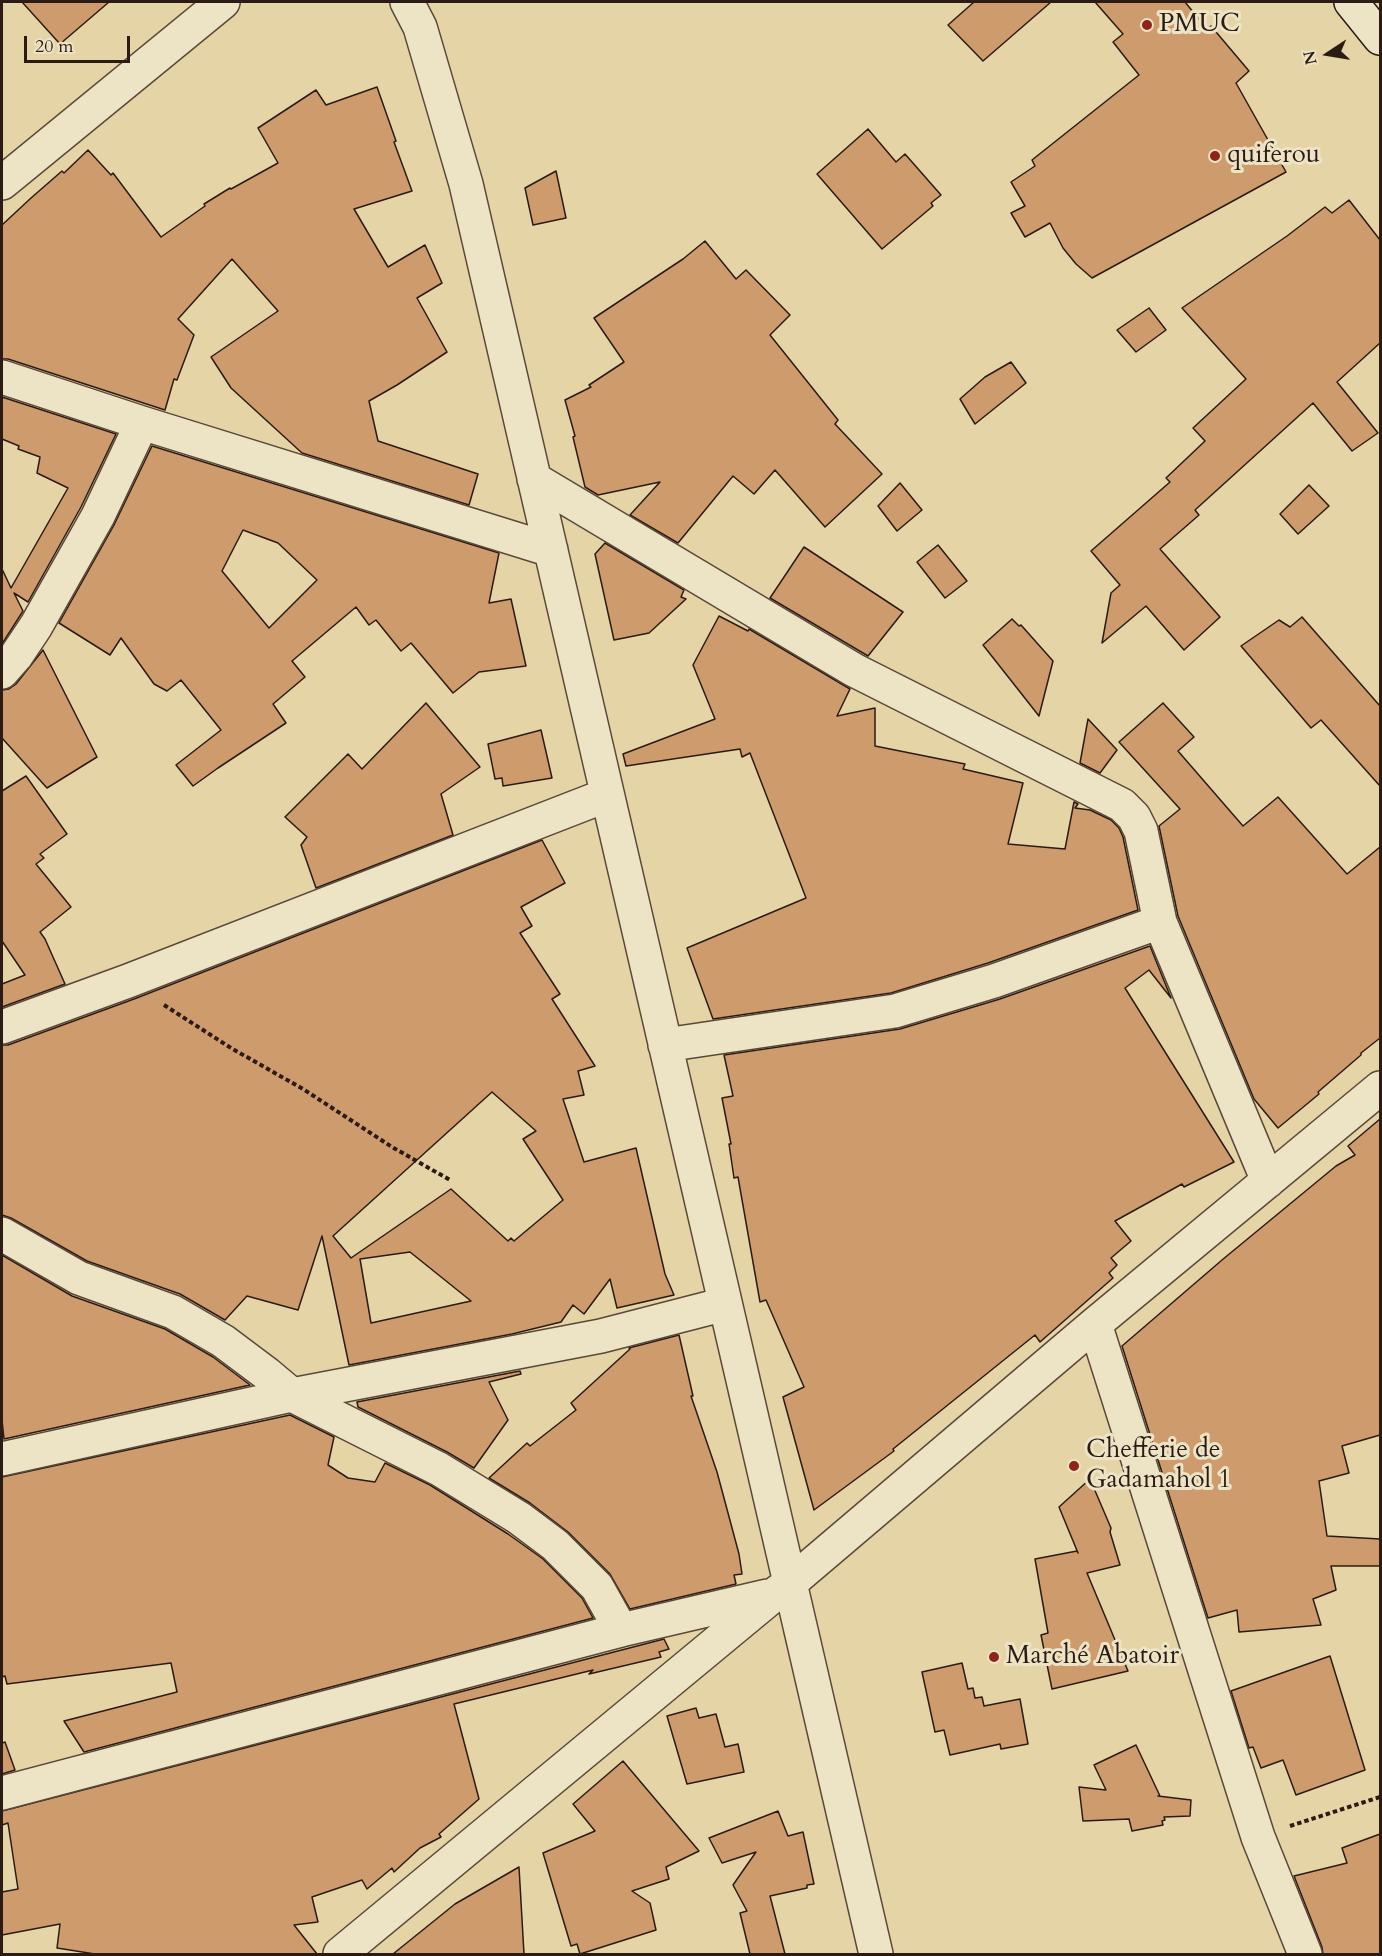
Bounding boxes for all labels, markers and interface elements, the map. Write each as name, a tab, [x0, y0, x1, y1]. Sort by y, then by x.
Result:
place label: PMUC	[1159, 9, 1240, 41]
marker: PMUC	[1140, 18, 1154, 32]
scale bar	[27, 24, 134, 62]
north arrow	[1298, 24, 1358, 84]
text: 20 m	[35, 34, 74, 59]
text: N	[1298, 49, 1323, 67]
place label: quiferou	[1227, 140, 1320, 172]
marker: quiferou	[1208, 149, 1222, 163]
place label: Chefferie de Gadamahol 1	[1086, 1435, 1231, 1496]
marker: Chefferie de Gadamahol 1	[1067, 1459, 1081, 1473]
place label: Marché Abatoir	[1006, 1641, 1179, 1673]
marker: Marché Abatoir	[987, 1650, 1001, 1664]

